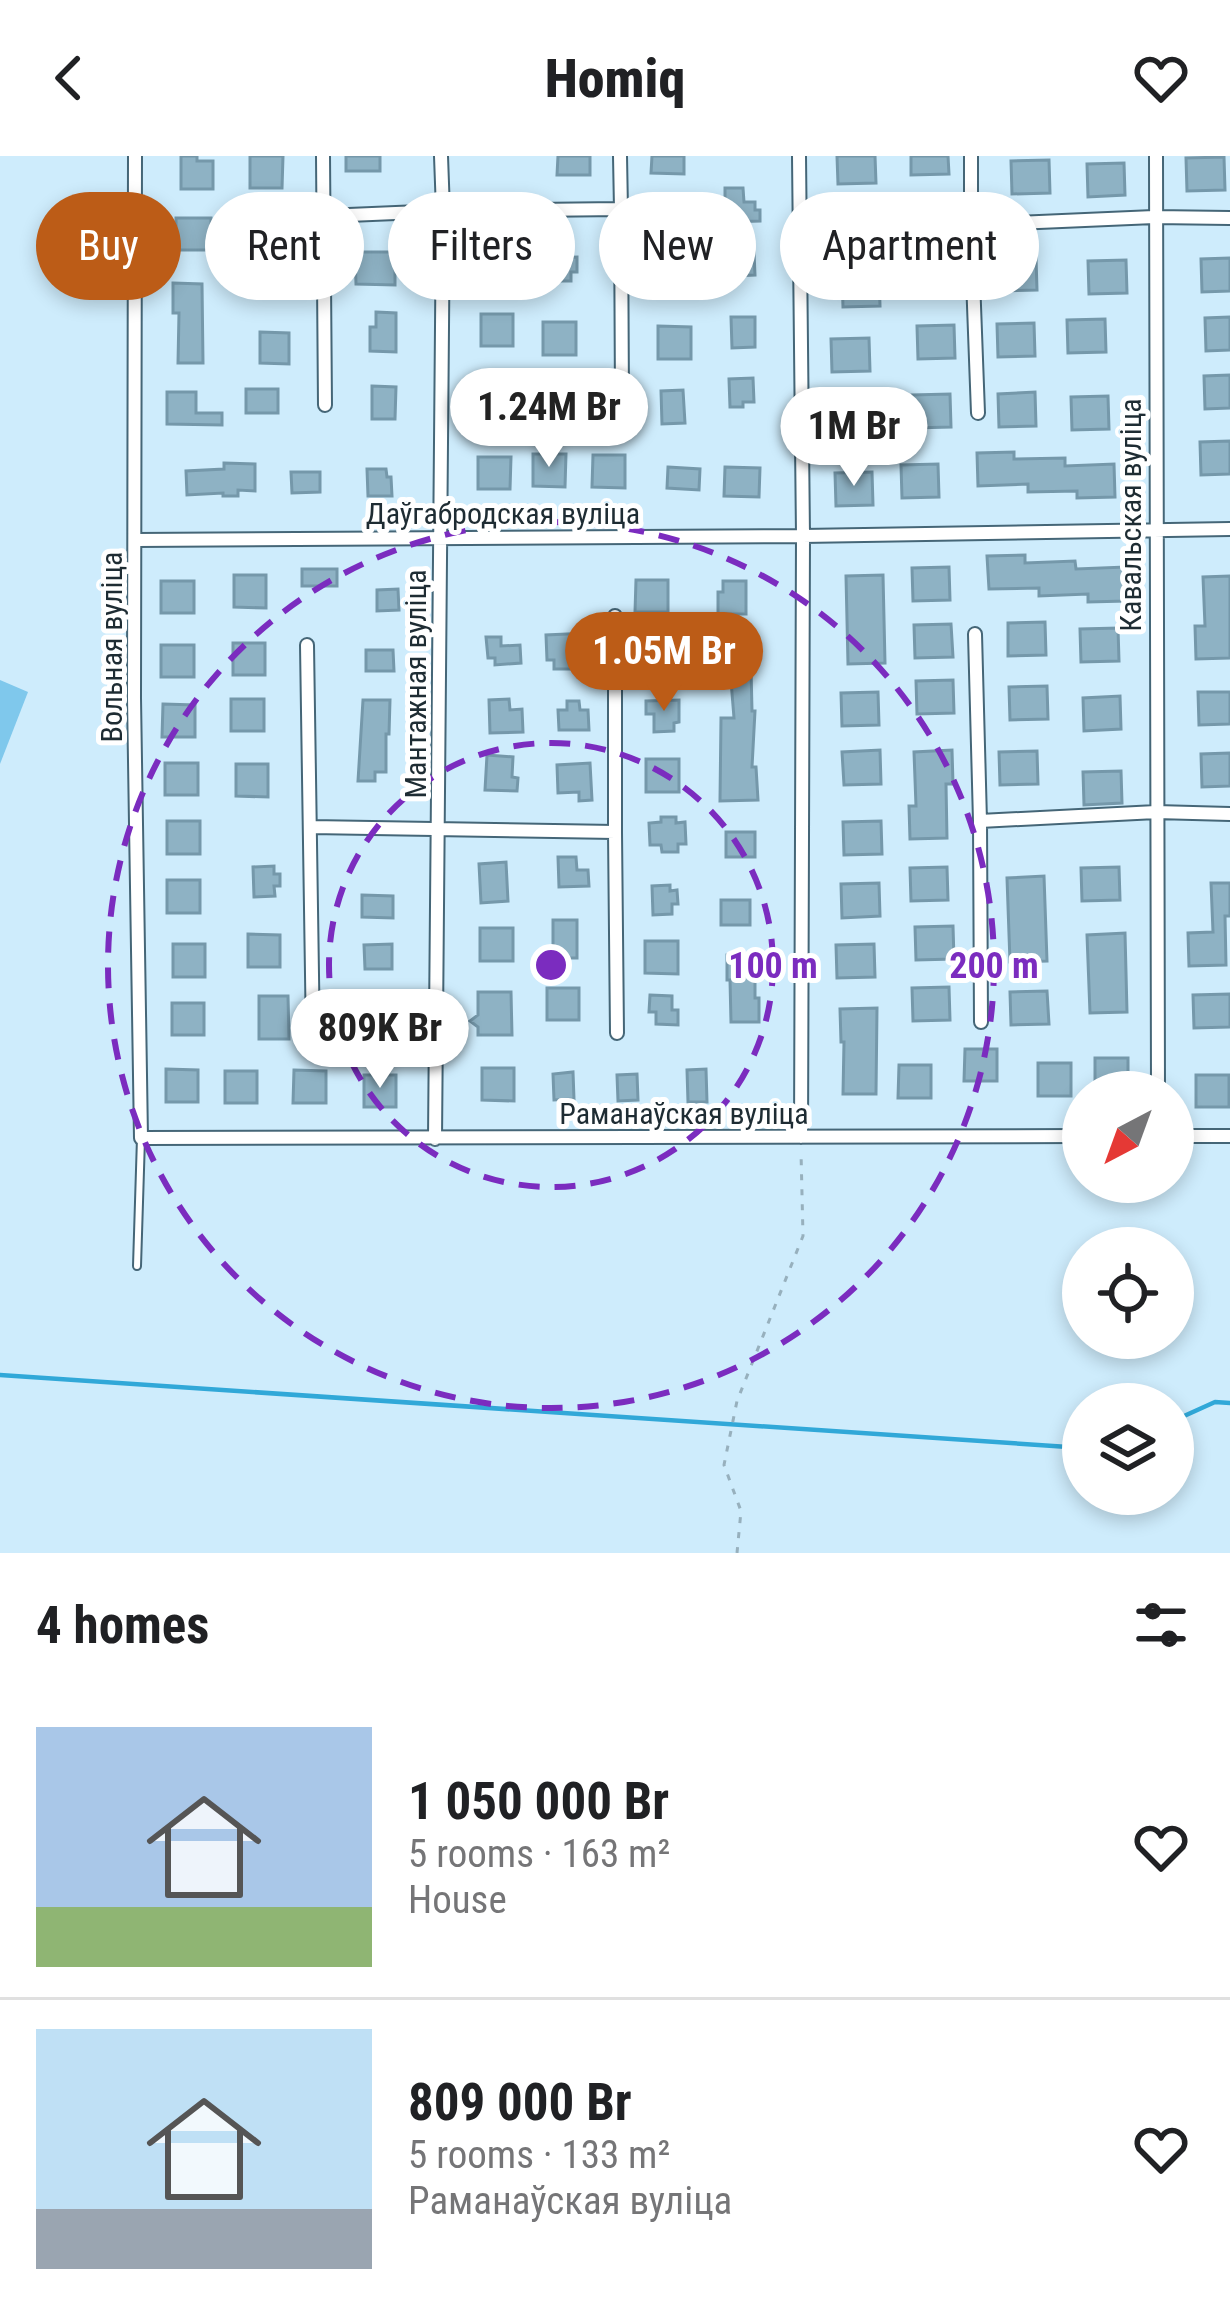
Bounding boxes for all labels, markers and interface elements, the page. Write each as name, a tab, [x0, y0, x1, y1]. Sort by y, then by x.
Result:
icon: back	[36, 45, 102, 111]
icon: heart	[1128, 45, 1194, 111]
text: Homiq	[545, 47, 685, 110]
chip: Buy	[36, 192, 181, 300]
chip: Rent	[205, 192, 364, 300]
chip: Filters	[388, 192, 575, 300]
chip: New	[599, 192, 756, 300]
chip: Apartment	[780, 192, 1039, 300]
pin: 1.24M Br	[425, 368, 673, 470]
text: 1.24M Br	[477, 384, 621, 430]
pin: 1M Br	[770, 387, 938, 489]
street label: Кавальская вуліца	[1113, 398, 1148, 632]
text: 1M Br	[807, 403, 901, 449]
street label: Даўгабродская вуліца	[366, 496, 640, 531]
street label: Вольная вуліца	[94, 552, 129, 743]
street label: Мантажная вуліца	[398, 569, 433, 799]
pin: 1.05M Br	[540, 612, 788, 714]
text: 1.05M Br	[592, 628, 736, 674]
centre of rings	[530, 944, 572, 986]
text: 100 m	[728, 945, 818, 987]
text: 200 m	[949, 945, 1039, 987]
pin: 809K Br	[269, 989, 491, 1091]
text: 809K Br	[318, 1005, 442, 1051]
north arrow	[1062, 1071, 1194, 1203]
map controls	[1062, 1071, 1194, 1515]
street label: Раманаўская вуліца	[559, 1096, 809, 1131]
button: locate	[1062, 1227, 1194, 1359]
button: layers	[1062, 1383, 1194, 1515]
icon: filters	[1128, 1592, 1194, 1658]
text: 4 homes	[36, 1596, 209, 1655]
text: 1 050 000 Br	[408, 1772, 669, 1831]
icon: home	[132, 1775, 276, 1919]
icon: heart	[1128, 1814, 1194, 1880]
text: 5 rooms · 163 m²	[408, 1831, 670, 1877]
text: House	[408, 1877, 507, 1923]
text: 809 000 Br	[408, 2073, 632, 2132]
icon: home	[132, 2077, 276, 2221]
icon: heart	[1128, 2116, 1194, 2182]
text: 5 rooms · 133 m²	[408, 2132, 670, 2178]
text: Раманаўская вуліца	[408, 2178, 732, 2224]

